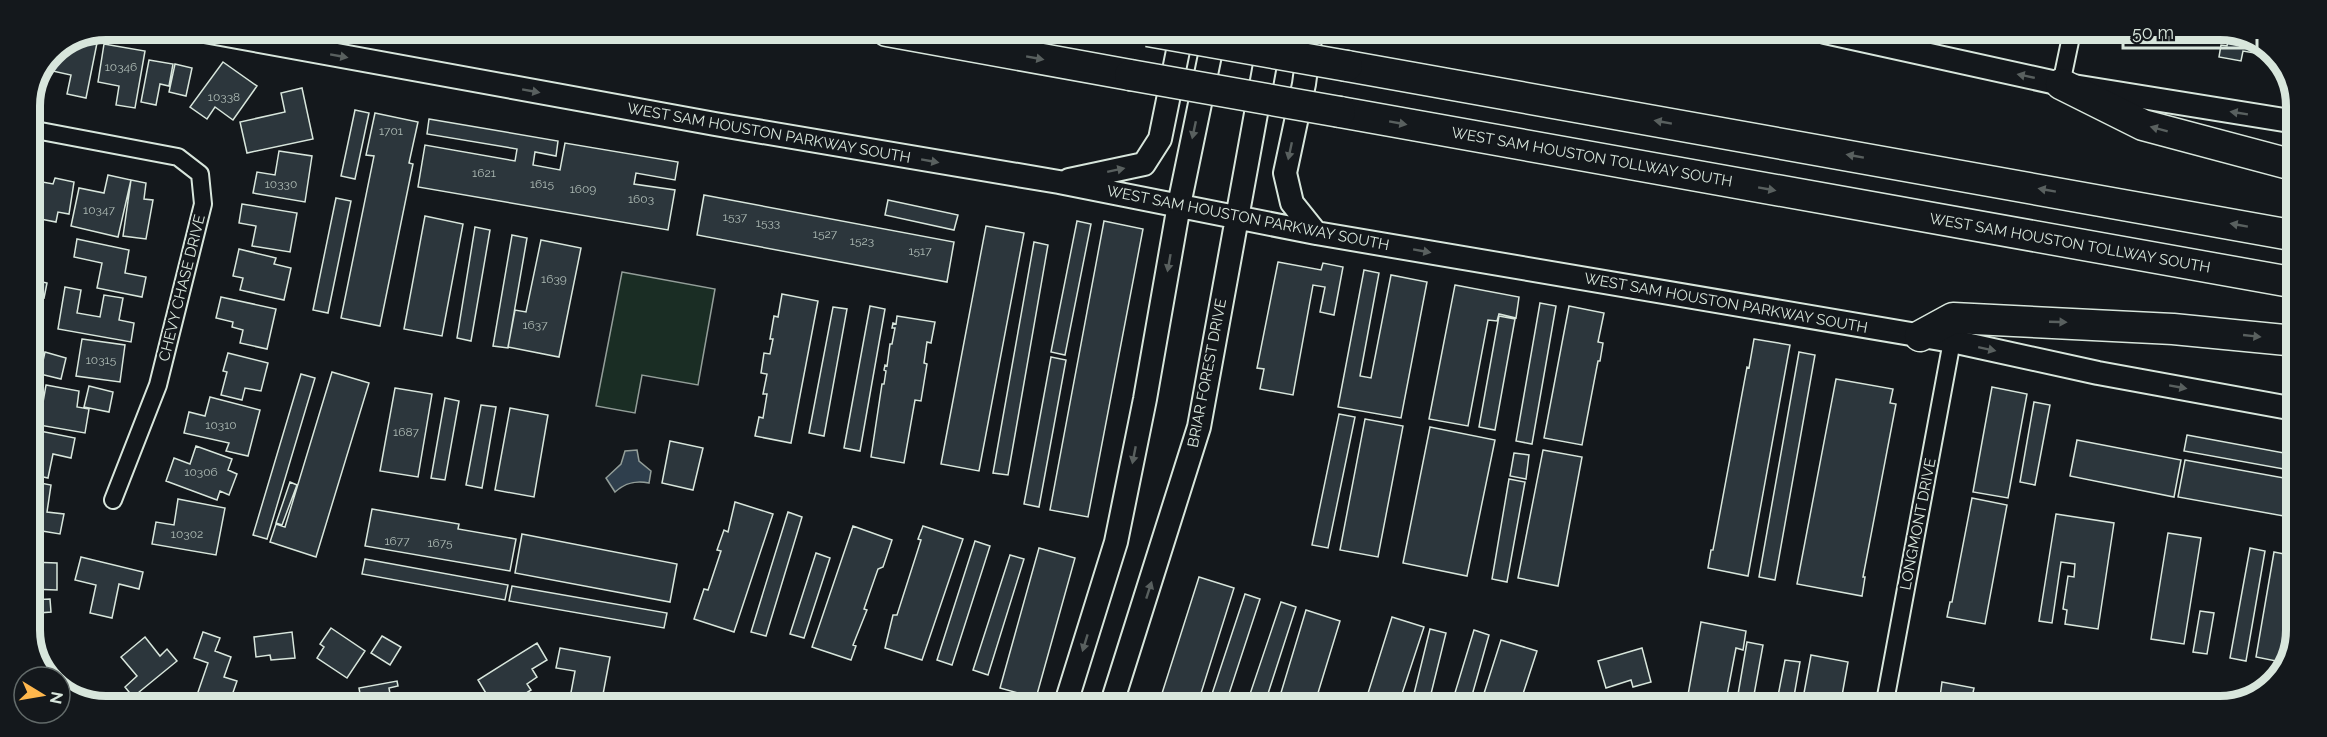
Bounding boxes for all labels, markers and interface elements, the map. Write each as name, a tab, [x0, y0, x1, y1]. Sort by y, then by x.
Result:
scale bar	[2123, 12, 2256, 50]
text: 50 m	[2132, 22, 2174, 43]
one-way arrow	[330, 52, 349, 61]
one-way arrow	[1026, 53, 1045, 62]
house number: 10346	[105, 60, 137, 74]
one-way arrow	[2017, 71, 2035, 81]
one-way arrow	[522, 86, 541, 95]
house number: 10338	[208, 90, 240, 104]
street label: WEST SAM HOUSTON PARKWAY SOUTH	[626, 99, 912, 167]
one-way arrow	[2229, 108, 2248, 117]
one-way arrow	[1653, 117, 1672, 126]
one-way arrow	[1388, 119, 1407, 128]
one-way arrow	[1189, 121, 1199, 139]
street label: WEST SAM HOUSTON TOLLWAY SOUTH	[1450, 123, 1734, 191]
one-way arrow	[2150, 123, 2168, 133]
house number: 1701	[379, 124, 403, 138]
one-way arrow	[1284, 142, 1294, 160]
one-way arrow	[1845, 151, 1864, 160]
one-way arrow	[921, 156, 940, 165]
one-way arrow	[1107, 165, 1126, 174]
house number: 1621	[472, 166, 496, 180]
house number: 10330	[265, 177, 297, 191]
house number: 1615	[530, 177, 554, 191]
house number: 1609	[570, 182, 596, 196]
street label: WEST SAM HOUSTON PARKWAY SOUTH	[1105, 182, 1391, 254]
one-way arrow	[1757, 185, 1776, 194]
one-way arrow	[2037, 185, 2056, 194]
house number: 1603	[628, 192, 654, 206]
house number: 10347	[83, 203, 115, 217]
street label: WEST SAM HOUSTON TOLLWAY SOUTH	[1928, 209, 2212, 277]
house number: 1537	[723, 210, 748, 224]
street label: CHEVY CHASE DRIVE	[155, 213, 209, 363]
house number: 1533	[756, 216, 780, 230]
one-way arrow	[2229, 220, 2248, 229]
house number: 1527	[813, 227, 838, 241]
house number: 1523	[850, 234, 874, 248]
house number: 1517	[908, 244, 932, 258]
one-way arrow	[1413, 247, 1432, 256]
one-way arrow	[1164, 253, 1173, 272]
street label: WEST SAM HOUSTON PARKWAY SOUTH	[1583, 269, 1869, 337]
house number: 1639	[541, 272, 567, 286]
street label: BRIAR FOREST DRIVE	[1184, 297, 1230, 449]
house number: 1637	[522, 318, 548, 332]
one-way arrow	[2048, 318, 2067, 327]
one-way arrow	[2243, 332, 2262, 341]
one-way arrow	[1977, 344, 1996, 354]
house number: 10315	[86, 353, 117, 367]
one-way arrow	[2169, 383, 2188, 392]
house number: 10310	[205, 418, 237, 432]
house number: 1687	[393, 425, 420, 439]
one-way arrow	[1129, 445, 1138, 464]
street label: LONGMONT DRIVE	[1896, 457, 1940, 591]
house number: 10306	[184, 465, 218, 479]
house number: 10302	[171, 527, 203, 541]
house number: 1677	[384, 534, 410, 548]
house number: 1675	[427, 536, 453, 550]
one-way arrow	[1144, 581, 1154, 599]
one-way arrow	[1079, 634, 1089, 652]
north arrow	[12, 665, 72, 725]
text: N	[46, 690, 67, 706]

